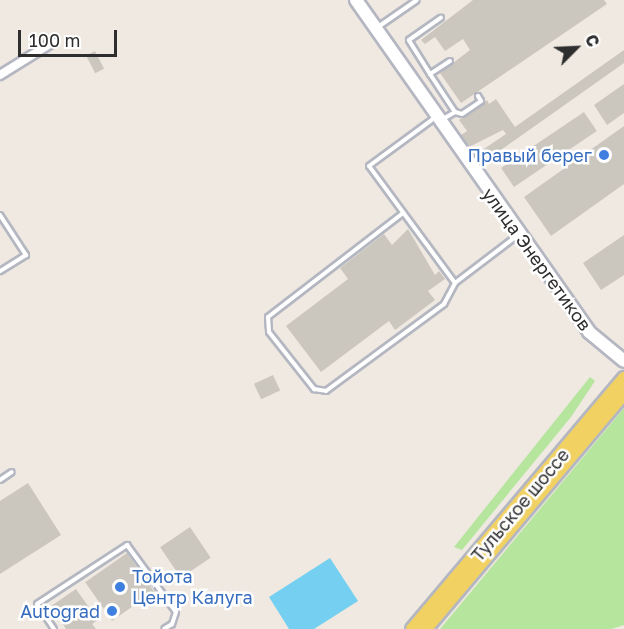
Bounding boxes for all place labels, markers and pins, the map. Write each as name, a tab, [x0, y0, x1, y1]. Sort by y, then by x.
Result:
place label: Правый берег	[468, 144, 592, 166]
marker: Правый берег	[597, 148, 611, 162]
place label: Тойота Центр Калуга	[132, 566, 253, 608]
marker: Тойота Центр Калуга	[113, 580, 127, 594]
place label: Autograd	[20, 600, 100, 622]
marker: Autograd	[105, 604, 119, 618]

